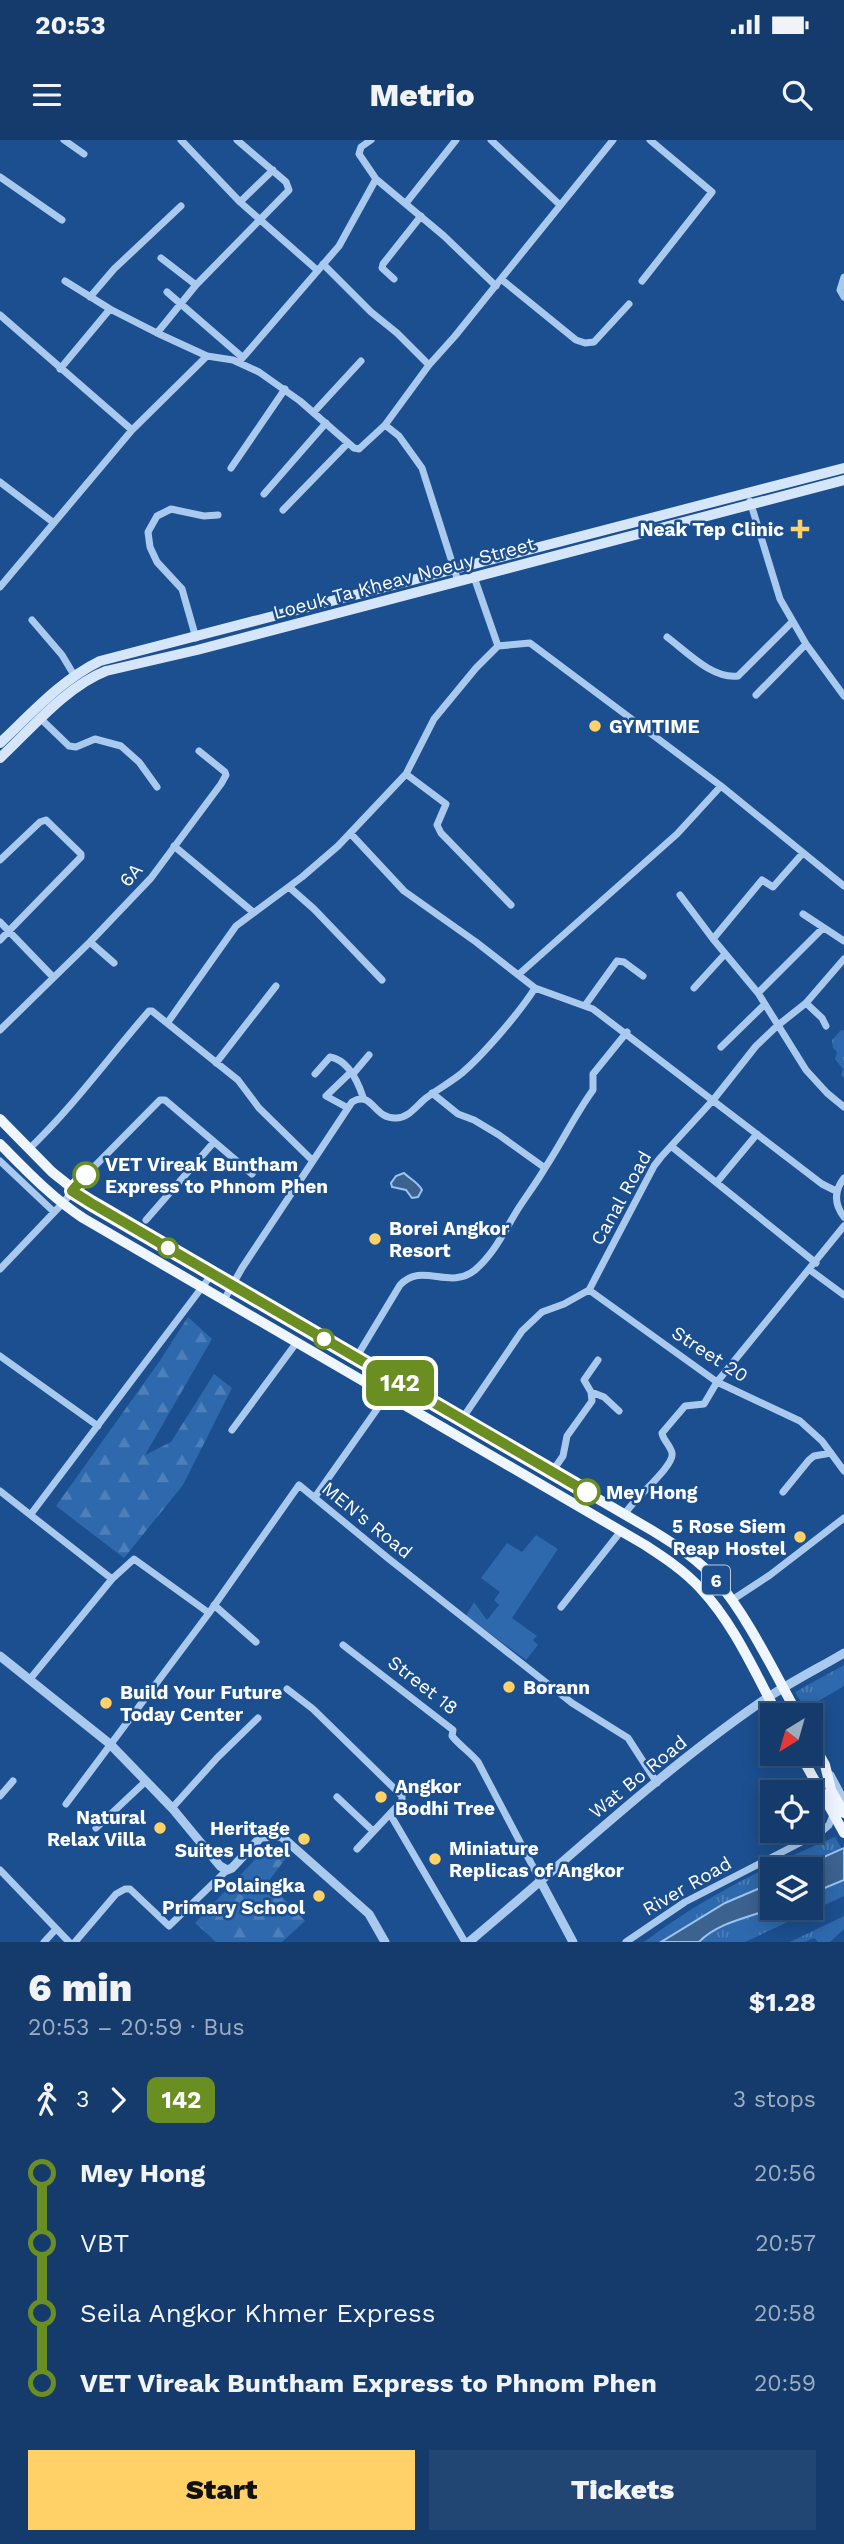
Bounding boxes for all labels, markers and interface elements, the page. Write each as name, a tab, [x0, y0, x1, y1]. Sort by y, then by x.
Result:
text: 20:53	[35, 10, 106, 40]
icon: menu	[28, 76, 66, 114]
text: Metrio	[369, 76, 475, 114]
icon: search	[778, 76, 816, 114]
place label: Neak Tep Clinic	[640, 518, 784, 541]
marker: Neak Tep Clinic	[790, 519, 810, 539]
street label: Loeuk Ta Kheav Noeuy Street	[271, 532, 538, 624]
place label: GYMTIME	[609, 715, 699, 738]
marker: GYMTIME	[587, 718, 603, 734]
street label: 6A	[114, 858, 148, 892]
street label: Canal Road	[586, 1147, 656, 1249]
place label: VET Vireak Buntham Express to Phnom Phen	[105, 1153, 328, 1198]
marker: VET Vireak Buntham Express to Phnom Phen	[73, 1162, 99, 1188]
place label: Borei Angkor Resort	[389, 1217, 510, 1262]
marker: Borei Angkor Resort	[367, 1231, 383, 1247]
unlabelled marker	[158, 1238, 178, 1258]
street label: Street 20	[667, 1321, 753, 1387]
unlabelled marker	[314, 1329, 334, 1349]
line badge: 142	[360, 1360, 440, 1406]
text: 142	[380, 1369, 420, 1397]
street label: MEN's Road	[317, 1477, 417, 1563]
marker: Mey Hong	[574, 1479, 600, 1505]
place label: Mey Hong	[606, 1481, 698, 1504]
place label: 5 Rose Siem Reap Hostel	[672, 1515, 787, 1560]
marker: 5 Rose Siem Reap Hostel	[792, 1529, 808, 1545]
road number: 6	[702, 1566, 730, 1595]
street label: Street 18	[383, 1651, 463, 1719]
place label: Borann	[523, 1676, 590, 1699]
marker: Borann	[501, 1679, 517, 1695]
place label: Build Your Future Today Center	[120, 1681, 282, 1726]
marker: Build Your Future Today Center	[98, 1695, 114, 1711]
north arrow	[760, 1703, 822, 1766]
map controls	[760, 1703, 823, 1920]
street label: Wat Bo Road	[585, 1731, 691, 1823]
place label: Angkor Bodhi Tree	[395, 1775, 495, 1820]
button: locate	[760, 1780, 823, 1843]
marker: Angkor Bodhi Tree	[373, 1789, 389, 1805]
place label: Natural Relax Villa	[47, 1806, 147, 1851]
place label: Heritage Suites Hotel	[175, 1817, 291, 1862]
marker: Natural Relax Villa	[152, 1820, 168, 1836]
marker: Heritage Suites Hotel	[296, 1831, 312, 1847]
place label: Miniature Replicas of Angkor	[449, 1837, 625, 1882]
marker: Miniature Replicas of Angkor	[427, 1851, 443, 1867]
street label: River Road	[639, 1851, 735, 1921]
button: layers	[760, 1857, 823, 1920]
place label: Polaingka Primary School	[162, 1874, 306, 1919]
marker: Polaingka Primary School	[311, 1888, 327, 1904]
text: 6 min	[28, 1966, 132, 2010]
text: $1.28	[749, 1987, 816, 2017]
text: 20:53 – 20:59 · Bus	[28, 2014, 245, 2041]
icon: walk	[28, 2081, 66, 2119]
icon: forward	[99, 2081, 137, 2119]
text: 3	[76, 2086, 89, 2113]
text: 142	[161, 2086, 201, 2114]
text: 3 stops	[733, 2086, 816, 2113]
text: Mey Hong	[80, 2158, 205, 2188]
text: 20:56	[754, 2160, 816, 2187]
text: VBT	[80, 2228, 129, 2258]
text: 20:57	[755, 2230, 816, 2257]
text: Seila Angkor Khmer Express	[80, 2298, 435, 2328]
text: 20:58	[754, 2300, 816, 2327]
text: VET Vireak Buntham Express to Phnom Phen	[80, 2368, 657, 2398]
text: 20:59	[754, 2370, 816, 2397]
button: Start	[28, 2450, 415, 2530]
button: Tickets	[429, 2450, 816, 2530]

